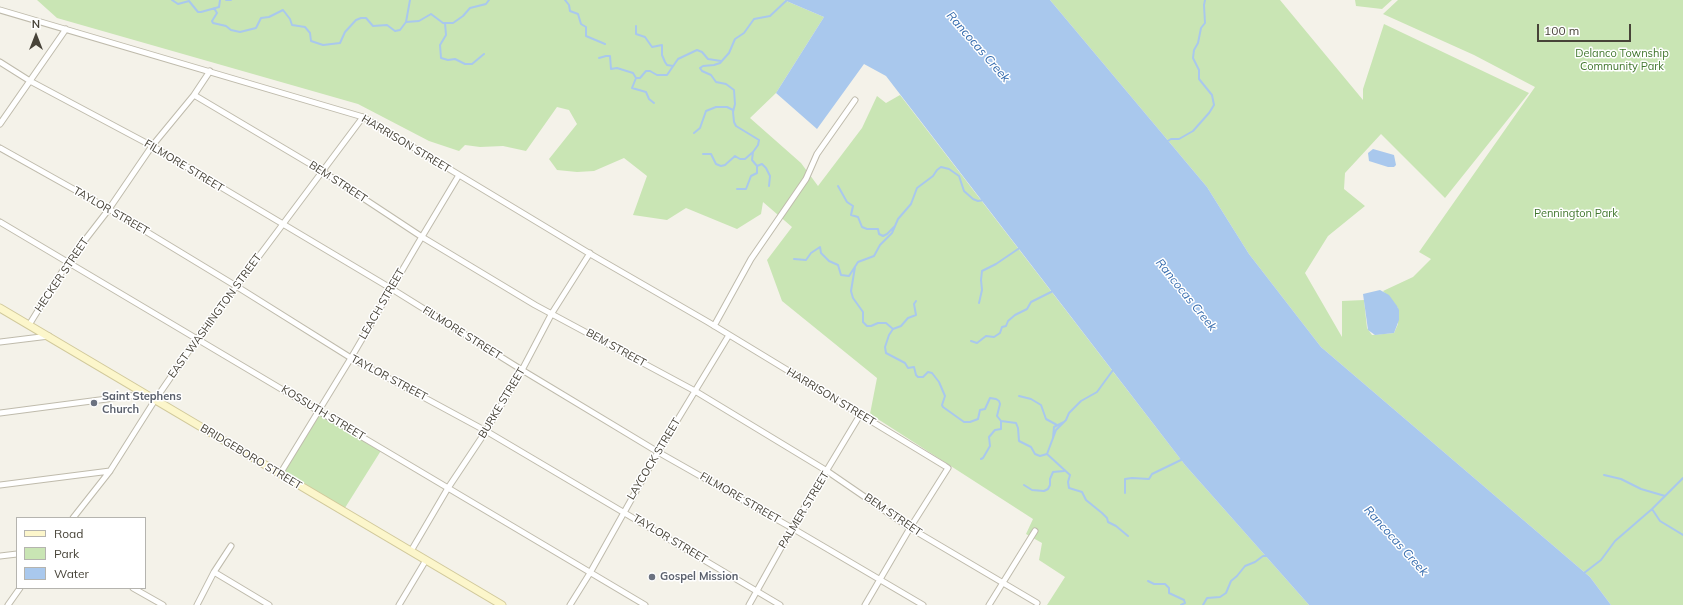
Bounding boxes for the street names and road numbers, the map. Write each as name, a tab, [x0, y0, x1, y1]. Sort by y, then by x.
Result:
street label: HARRISON STREET	[359, 112, 453, 176]
street label: FILMORE STREET	[142, 137, 226, 195]
street label: BEM STREET	[306, 158, 370, 206]
street label: TAYLOR STREET	[71, 184, 151, 238]
street label: HECKER STREET	[32, 235, 92, 315]
street label: EAST WASHINGTON STREET	[165, 251, 265, 381]
street label: LEACH STREET	[356, 266, 408, 342]
street label: FILMORE STREET	[420, 303, 504, 363]
street label: BEM STREET	[584, 326, 648, 370]
street label: TAYLOR STREET	[348, 352, 430, 404]
street label: BURKE STREET	[476, 365, 528, 441]
street label: HARRISON STREET	[784, 365, 878, 429]
street label: KOSSUTH STREET	[279, 383, 367, 443]
street label: LAYCOCK STREET	[624, 416, 684, 502]
street label: BRIDGEBORO STREET	[198, 421, 304, 493]
street label: PALMER STREET	[776, 469, 832, 551]
street label: FILMORE STREET	[698, 470, 782, 526]
street label: BEM STREET	[862, 491, 924, 539]
street label: TAYLOR STREET	[630, 511, 710, 567]

